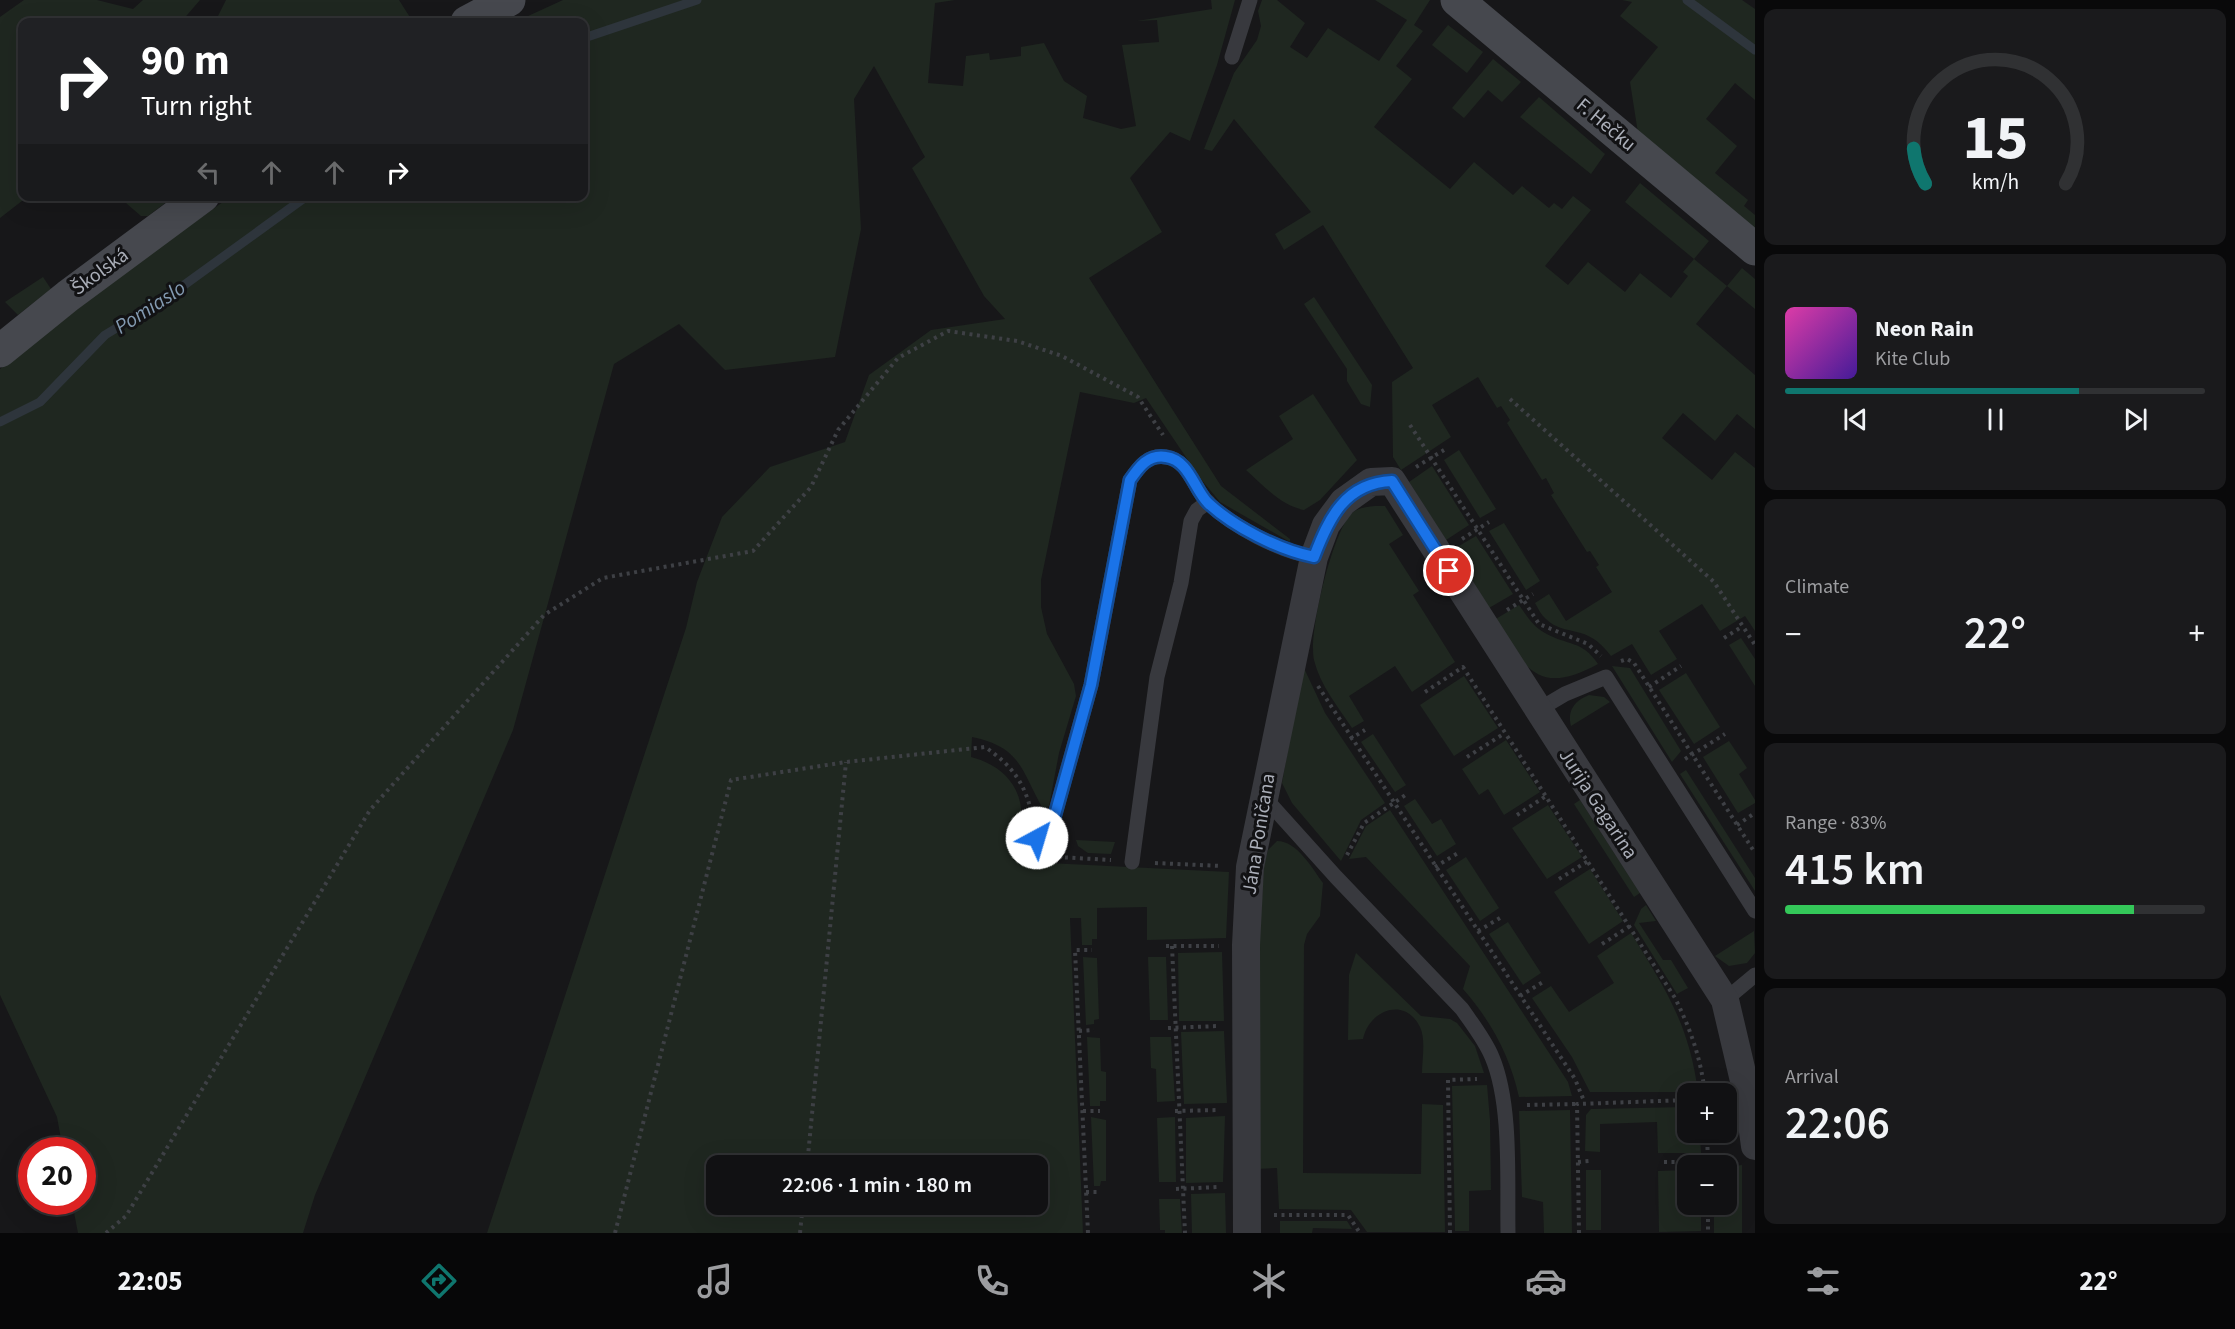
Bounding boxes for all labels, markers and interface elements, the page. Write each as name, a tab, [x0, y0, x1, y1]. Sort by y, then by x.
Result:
text: 90 m	[141, 31, 230, 91]
icon: right	[42, 42, 120, 120]
text: Turn right	[141, 87, 252, 126]
street label: F. Hečku	[1570, 92, 1642, 158]
text: 15	[1962, 94, 2028, 183]
icon: left	[192, 156, 225, 189]
icon: ahead	[255, 156, 288, 189]
icon: ahead	[318, 156, 351, 189]
icon: right	[381, 156, 414, 189]
text: km/h	[1971, 167, 2019, 198]
street label: Školská	[66, 242, 134, 302]
water label: Pomiaslo	[109, 273, 191, 341]
text: Neon Rain	[1875, 313, 1974, 345]
text: Kite Club	[1875, 345, 1950, 373]
icon: previous	[1839, 403, 1872, 436]
icon: pause	[1979, 403, 2012, 436]
icon: next	[2119, 403, 2152, 436]
pin	[1423, 545, 1474, 596]
icon: arrive	[1432, 554, 1465, 587]
text: Climate	[1785, 573, 1849, 601]
text: 22°	[1964, 602, 2026, 666]
text: −	[1785, 611, 1801, 658]
text: +	[2189, 611, 2205, 658]
street label: Jurija Gagarina	[1552, 743, 1644, 865]
street label: Jána Poničana	[1236, 771, 1282, 897]
position arrow	[1005, 806, 1069, 870]
text: Range · 83%	[1785, 809, 1886, 837]
text: 415 km	[1785, 838, 1925, 902]
text: Arrival	[1785, 1063, 1839, 1091]
map controls	[1677, 1083, 1737, 1215]
button: +	[1677, 1083, 1737, 1143]
text: 22:06	[1785, 1092, 1890, 1156]
speed limit sign: 20	[18, 1137, 96, 1215]
button: −	[1677, 1155, 1737, 1215]
text: 22:06 · 1 min · 180 m	[782, 1169, 972, 1201]
icon: directions	[418, 1260, 460, 1302]
icon: music	[694, 1260, 736, 1302]
icon: phone	[971, 1260, 1013, 1302]
icon: climate	[1248, 1260, 1290, 1302]
icon: car	[1525, 1260, 1567, 1302]
icon: filters	[1802, 1260, 1844, 1302]
text: 22:05	[117, 1262, 183, 1301]
text: 22°	[2079, 1262, 2118, 1301]

